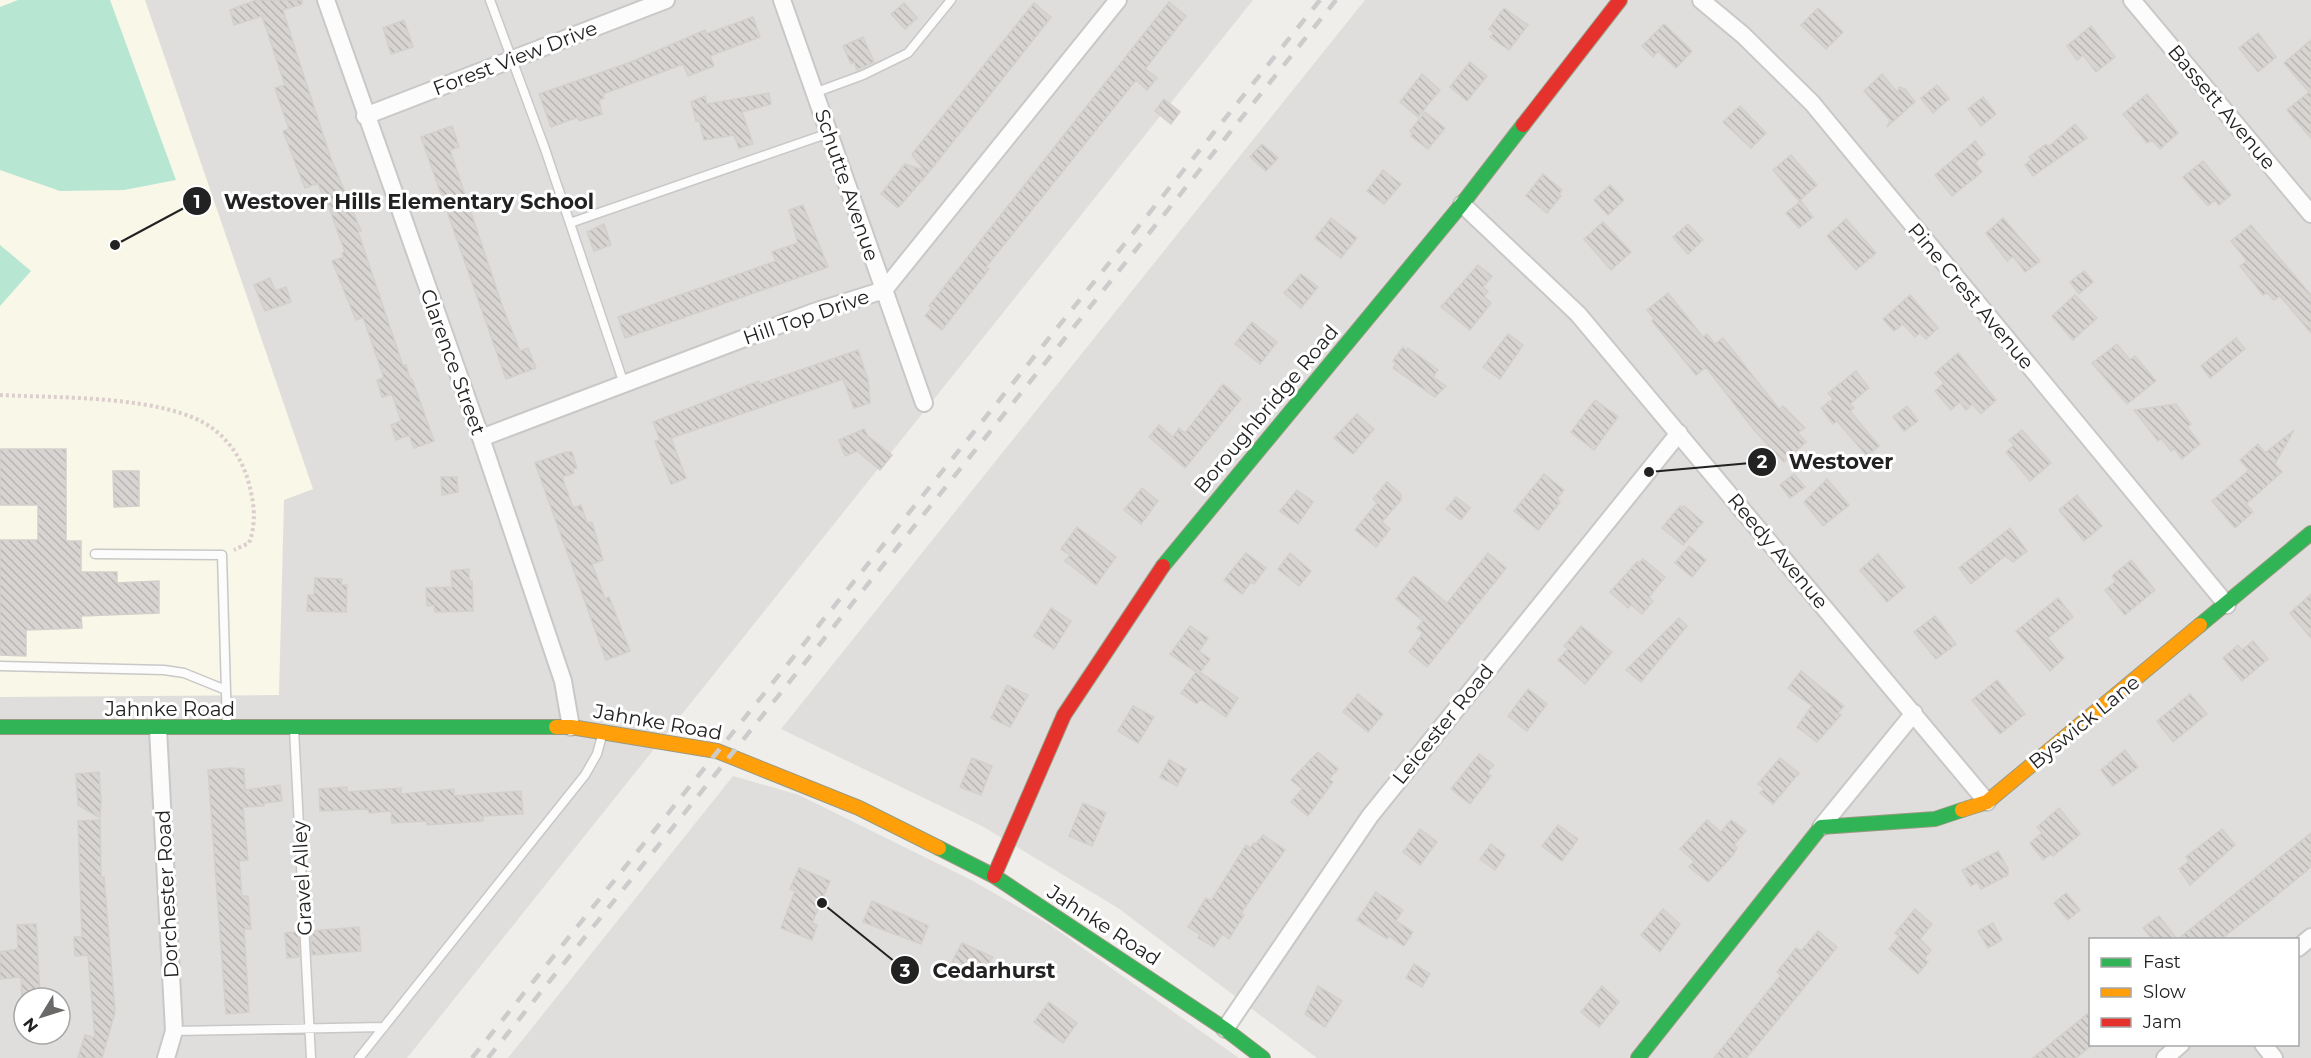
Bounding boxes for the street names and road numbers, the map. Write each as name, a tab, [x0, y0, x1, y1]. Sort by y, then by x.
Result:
street label: Forest View Drive	[430, 16, 600, 100]
street label: Bassett Avenue	[2163, 40, 2281, 174]
street label: Schutte Avenue	[810, 106, 884, 264]
street label: Pine Crest Avenue	[1903, 218, 2039, 374]
street label: Hill Top Drive	[740, 284, 872, 350]
street label: Clarence Street	[415, 286, 491, 438]
street label: Boroughbridge Road	[1189, 320, 1343, 498]
street label: Reedy Avenue	[1723, 488, 1833, 614]
street label: Leicester Road	[1387, 659, 1499, 789]
street label: Byswick Lane	[2024, 670, 2144, 774]
street label: Jahnke Road	[104, 697, 235, 721]
street label: Jahnke Road	[591, 699, 724, 745]
street label: Dorchester Road	[151, 809, 183, 979]
street label: Gravel Alley	[287, 820, 317, 936]
street label: Jahnke Road	[1042, 879, 1165, 970]

